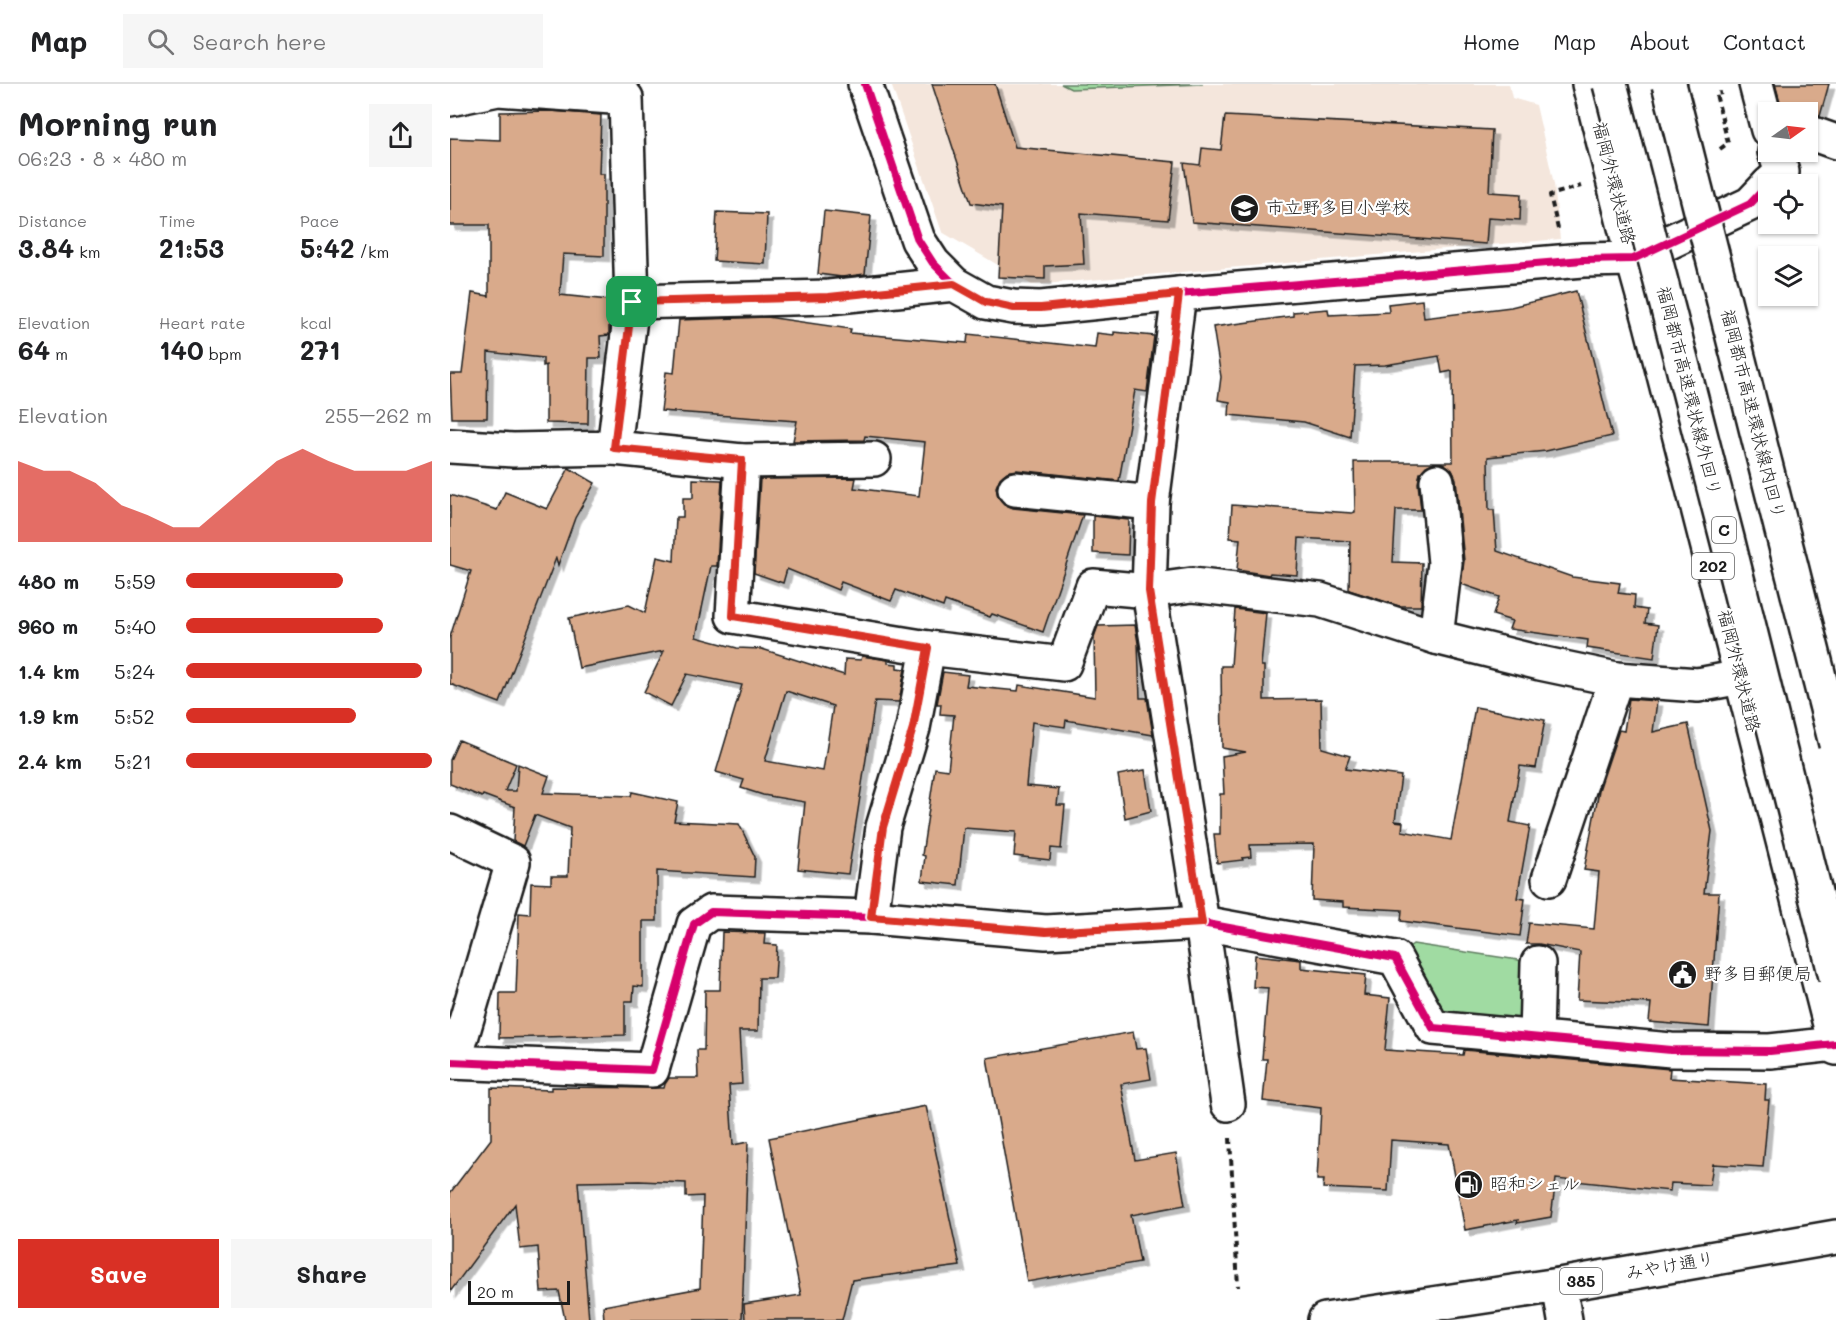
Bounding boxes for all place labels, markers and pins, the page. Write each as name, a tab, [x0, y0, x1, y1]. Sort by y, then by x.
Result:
school or university icon: 市立野多目小学校	[1229, 192, 1261, 224]
place label: 市立野多目小学校	[1266, 195, 1410, 219]
pin	[606, 276, 657, 327]
public building icon: 野多目郵便局	[1667, 958, 1699, 990]
place label: 野多目郵便局	[1704, 961, 1812, 985]
fuel station icon: 昭和シェル	[1453, 1168, 1485, 1200]
place label: 昭和シェル	[1490, 1171, 1580, 1195]

